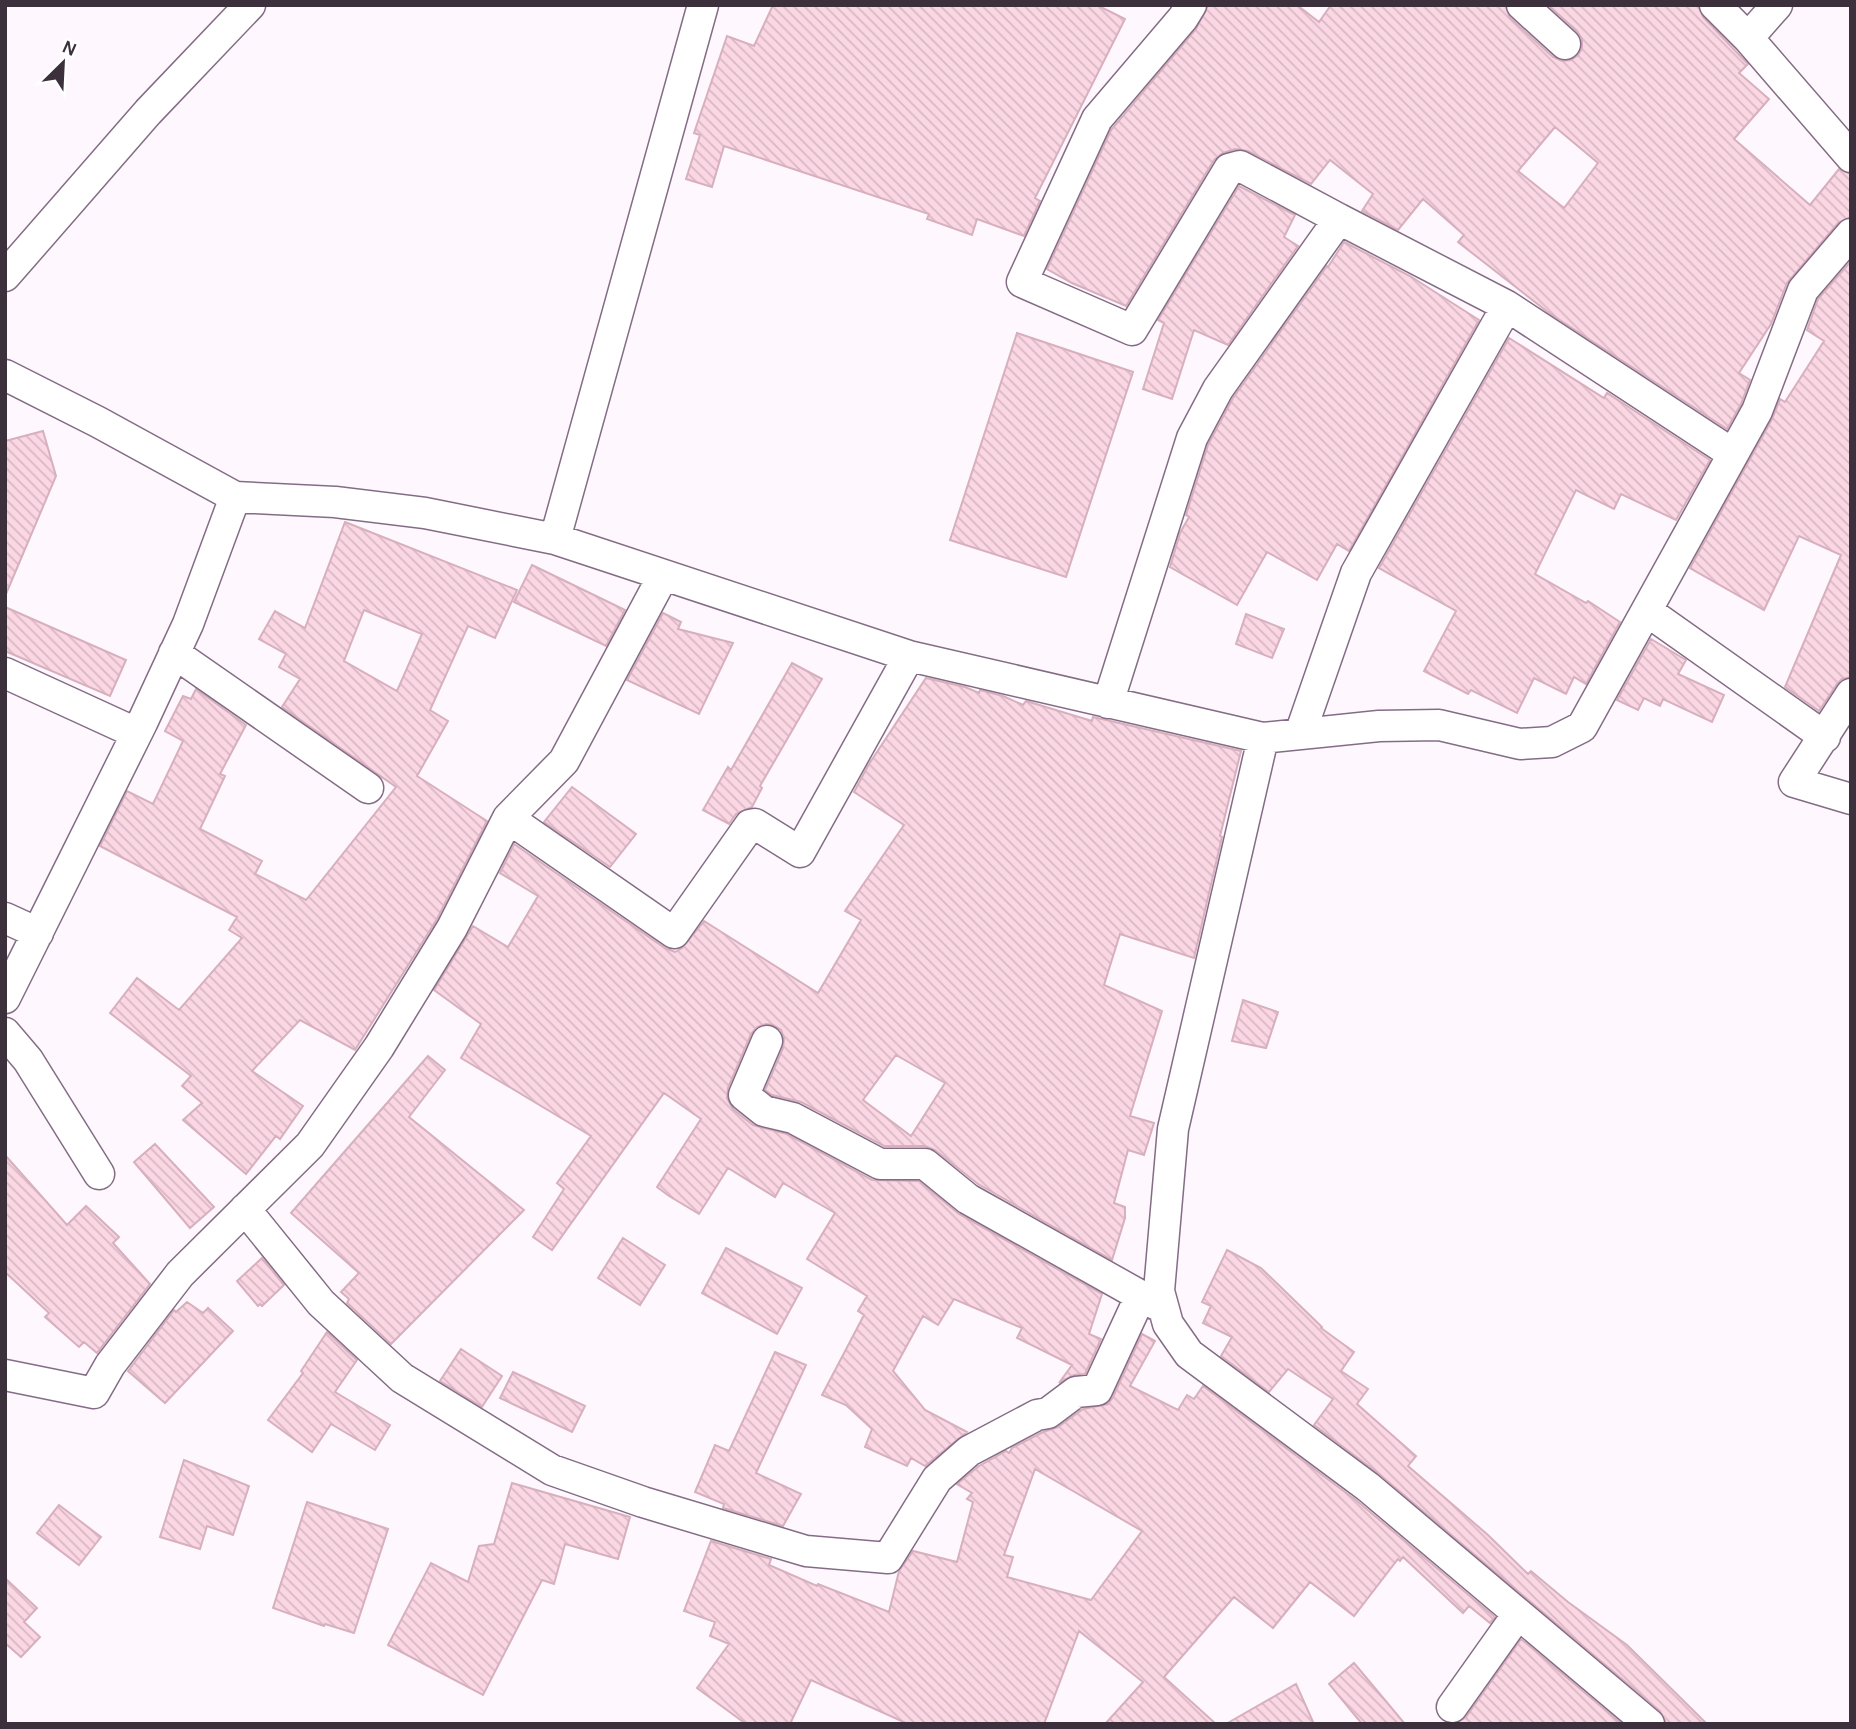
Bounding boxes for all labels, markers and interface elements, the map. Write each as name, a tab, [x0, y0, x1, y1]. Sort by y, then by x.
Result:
north arrow	[28, 28, 98, 98]
text: N	[59, 36, 80, 61]

